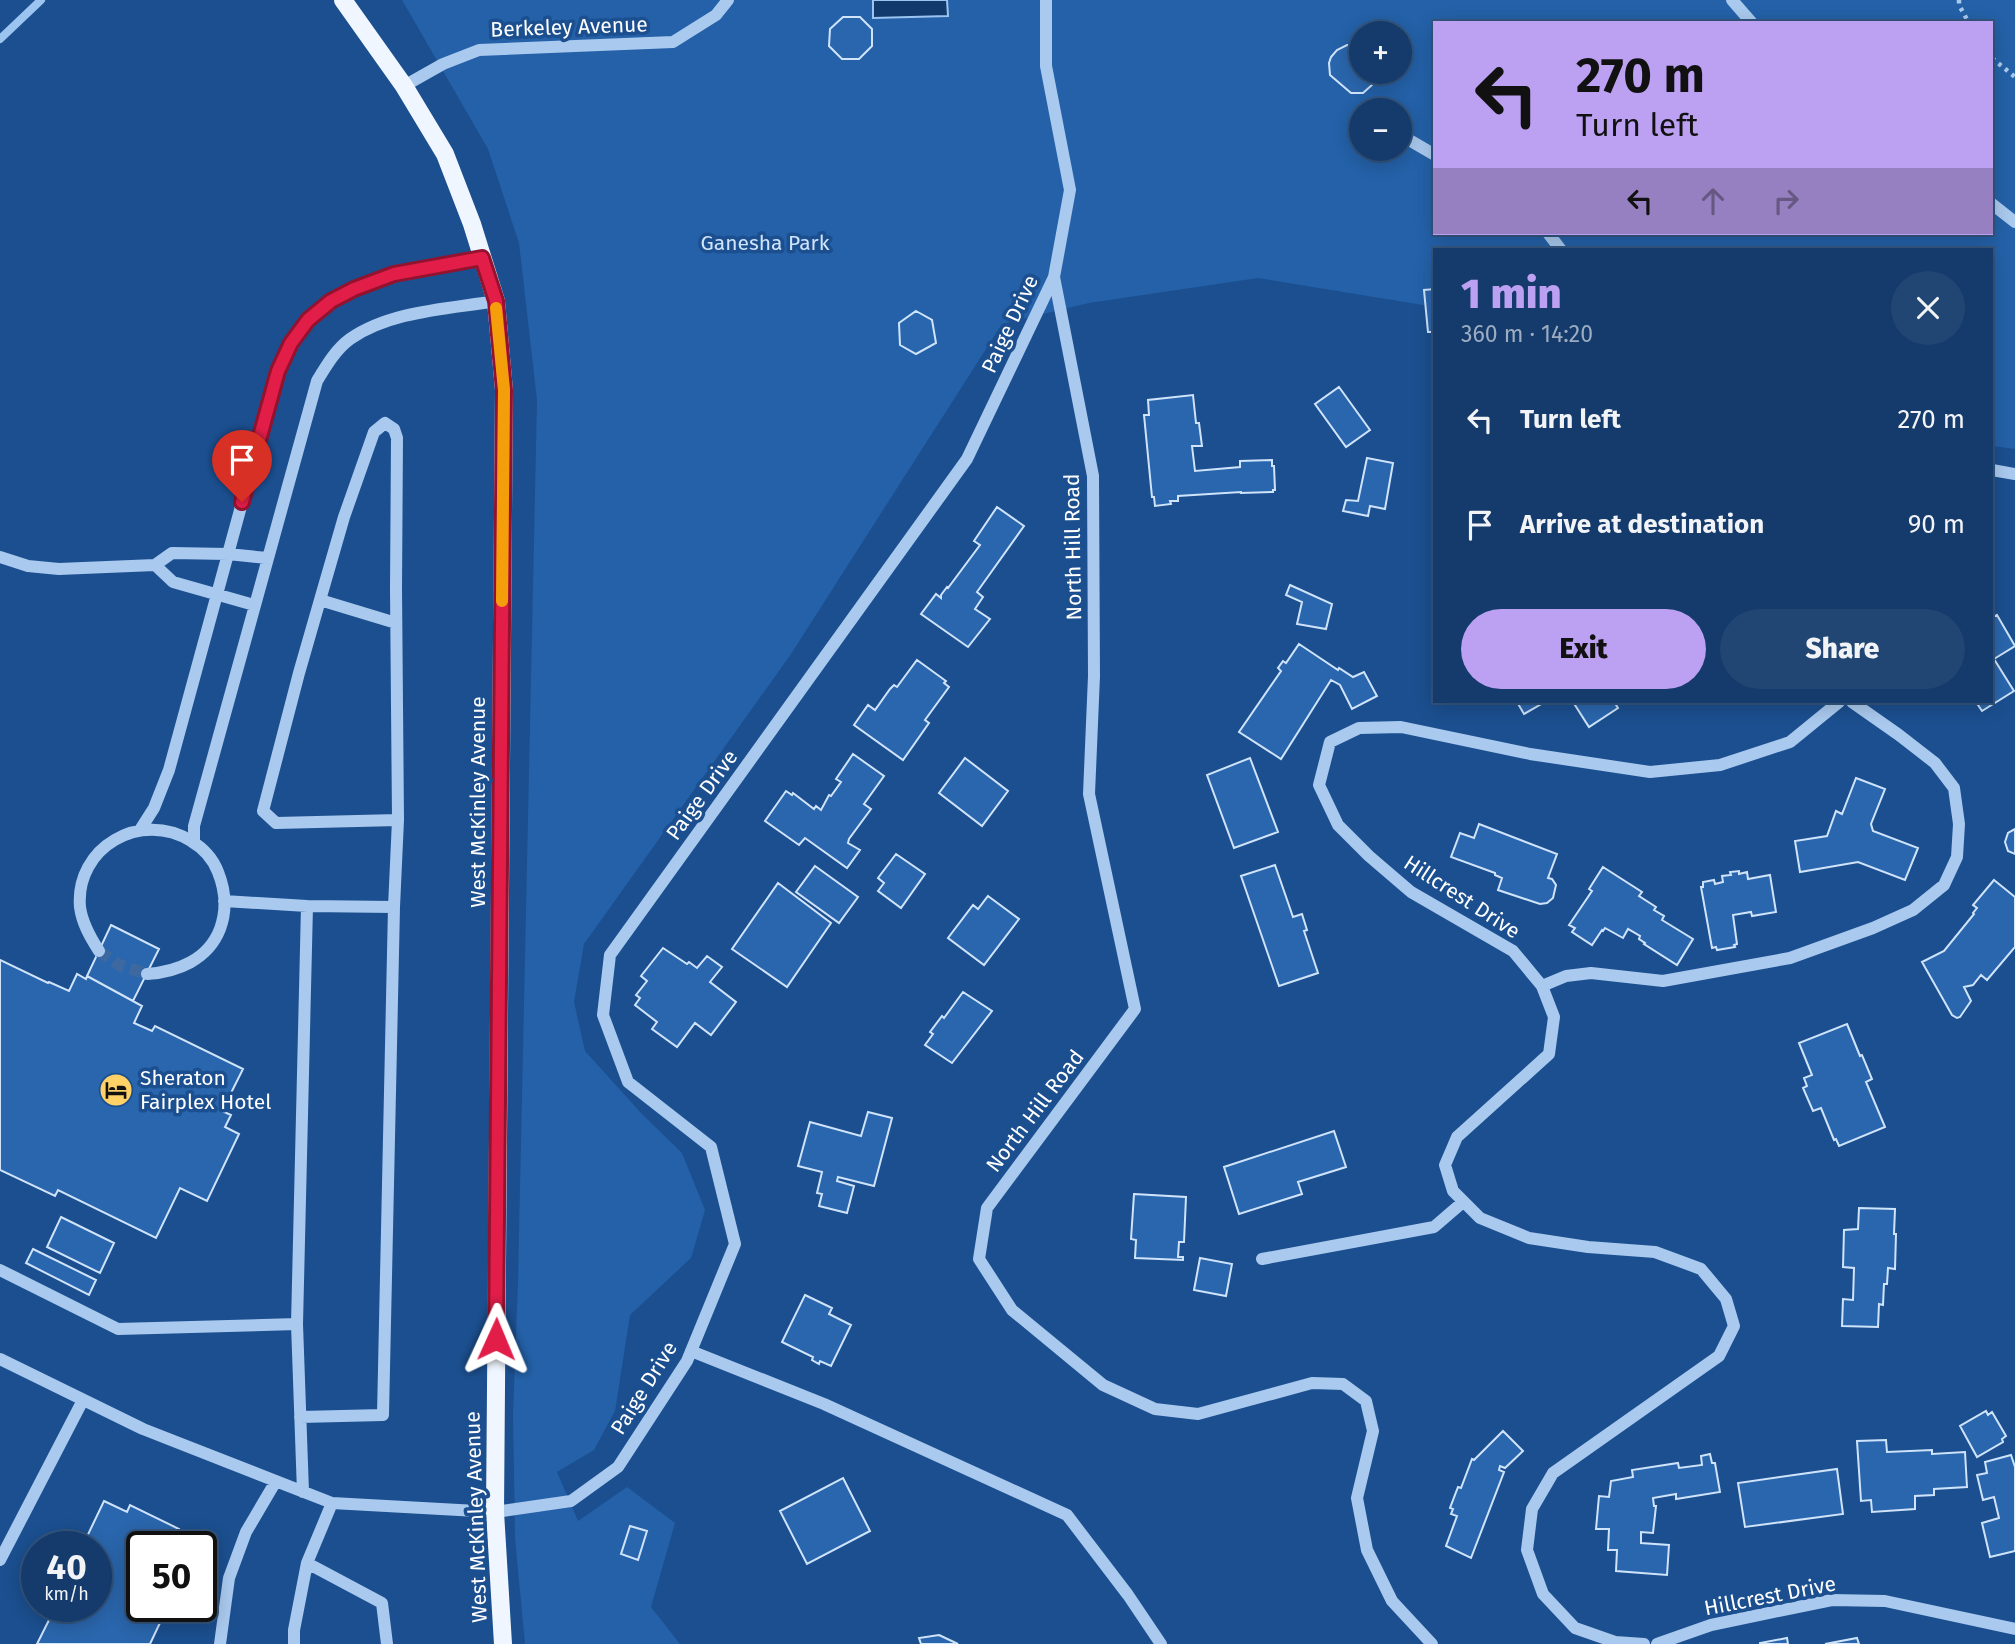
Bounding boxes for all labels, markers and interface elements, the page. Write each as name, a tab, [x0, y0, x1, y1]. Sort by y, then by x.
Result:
street label: Berkeley Avenue	[490, 11, 648, 43]
map controls	[1349, 21, 1412, 161]
button: +	[1349, 21, 1412, 84]
text: 270 m	[1576, 46, 1705, 105]
icon: left	[1461, 49, 1552, 140]
button: −	[1349, 98, 1412, 161]
text: Turn left	[1576, 106, 1698, 144]
icon: left	[1621, 182, 1659, 220]
icon: ahead	[1694, 182, 1732, 220]
icon: right	[1767, 182, 1805, 220]
park label: Ganesha Park	[701, 230, 830, 256]
text: 1 min	[1461, 269, 1562, 319]
street label: Paige Drive	[976, 271, 1044, 377]
button: close	[1891, 271, 1965, 345]
text: 360 m · 14:20	[1461, 320, 1593, 348]
icon: left	[1461, 401, 1499, 439]
text: Turn left	[1520, 404, 1621, 435]
text: 270 m	[1897, 404, 1965, 435]
pin	[212, 430, 272, 502]
icon: arrive	[223, 441, 261, 479]
street label: North Hill Road	[1059, 473, 1087, 621]
icon: arrive	[1461, 506, 1499, 544]
text: Arrive at destination	[1520, 509, 1764, 540]
text: 90 m	[1908, 509, 1965, 540]
button: Exit	[1461, 609, 1706, 689]
button: Share	[1720, 609, 1965, 689]
street label: West McKinley Avenue	[465, 696, 491, 908]
street label: Paige Drive	[661, 745, 743, 845]
street label: Hillcrest Drive	[1399, 850, 1525, 944]
street label: North Hill Road	[980, 1045, 1090, 1177]
place label: Sheraton Fairplex Hotel	[140, 1065, 271, 1115]
hotel icon: Sheraton Fairplex Hotel	[97, 1071, 135, 1109]
position arrow	[459, 1302, 533, 1376]
street label: Paige Drive	[605, 1336, 683, 1440]
street label: West McKinley Avenue	[459, 1411, 493, 1623]
speed limit sign: 50	[126, 1531, 217, 1622]
text: 40	[46, 1546, 87, 1588]
street label: Hillcrest Drive	[1702, 1570, 1838, 1622]
text: km/h	[44, 1583, 89, 1605]

